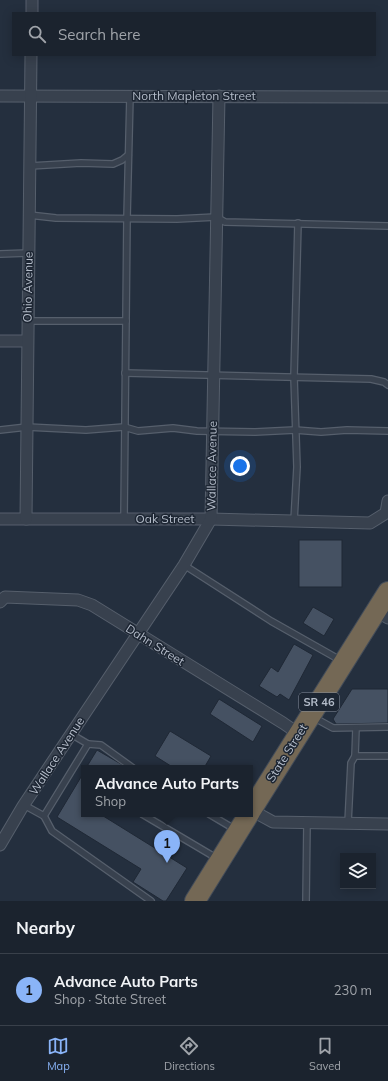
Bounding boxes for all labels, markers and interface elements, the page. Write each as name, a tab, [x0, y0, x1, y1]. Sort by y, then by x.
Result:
search box	[12, 12, 376, 56]
icon: search	[26, 23, 48, 45]
text: Search here	[58, 25, 140, 44]
street label: North Mapleton Street	[132, 88, 256, 103]
street label: Ohio Avenue	[19, 251, 36, 323]
street label: Wallace Avenue	[203, 421, 220, 511]
your location	[230, 456, 250, 476]
street label: Oak Street	[136, 511, 194, 526]
street label: Dahn Street	[123, 621, 187, 669]
road number: SR 46	[299, 693, 339, 711]
street label: Wallace Avenue	[26, 714, 87, 798]
street label: State Street	[263, 721, 310, 785]
popup	[81, 765, 253, 817]
text: Advance Auto Parts	[95, 774, 239, 793]
text: Shop	[95, 793, 126, 809]
pin: 1	[154, 830, 180, 863]
map controls	[340, 853, 376, 889]
button: layers	[340, 853, 376, 889]
text: Nearby	[16, 917, 75, 938]
text: Advance Auto Parts	[54, 972, 198, 991]
text: 1	[25, 982, 33, 998]
text: 230 m	[334, 982, 372, 998]
text: Shop · State Street	[54, 991, 166, 1007]
tab: Map	[47, 1035, 70, 1073]
tab: Directions	[164, 1035, 215, 1073]
tab: Saved	[309, 1035, 341, 1073]

